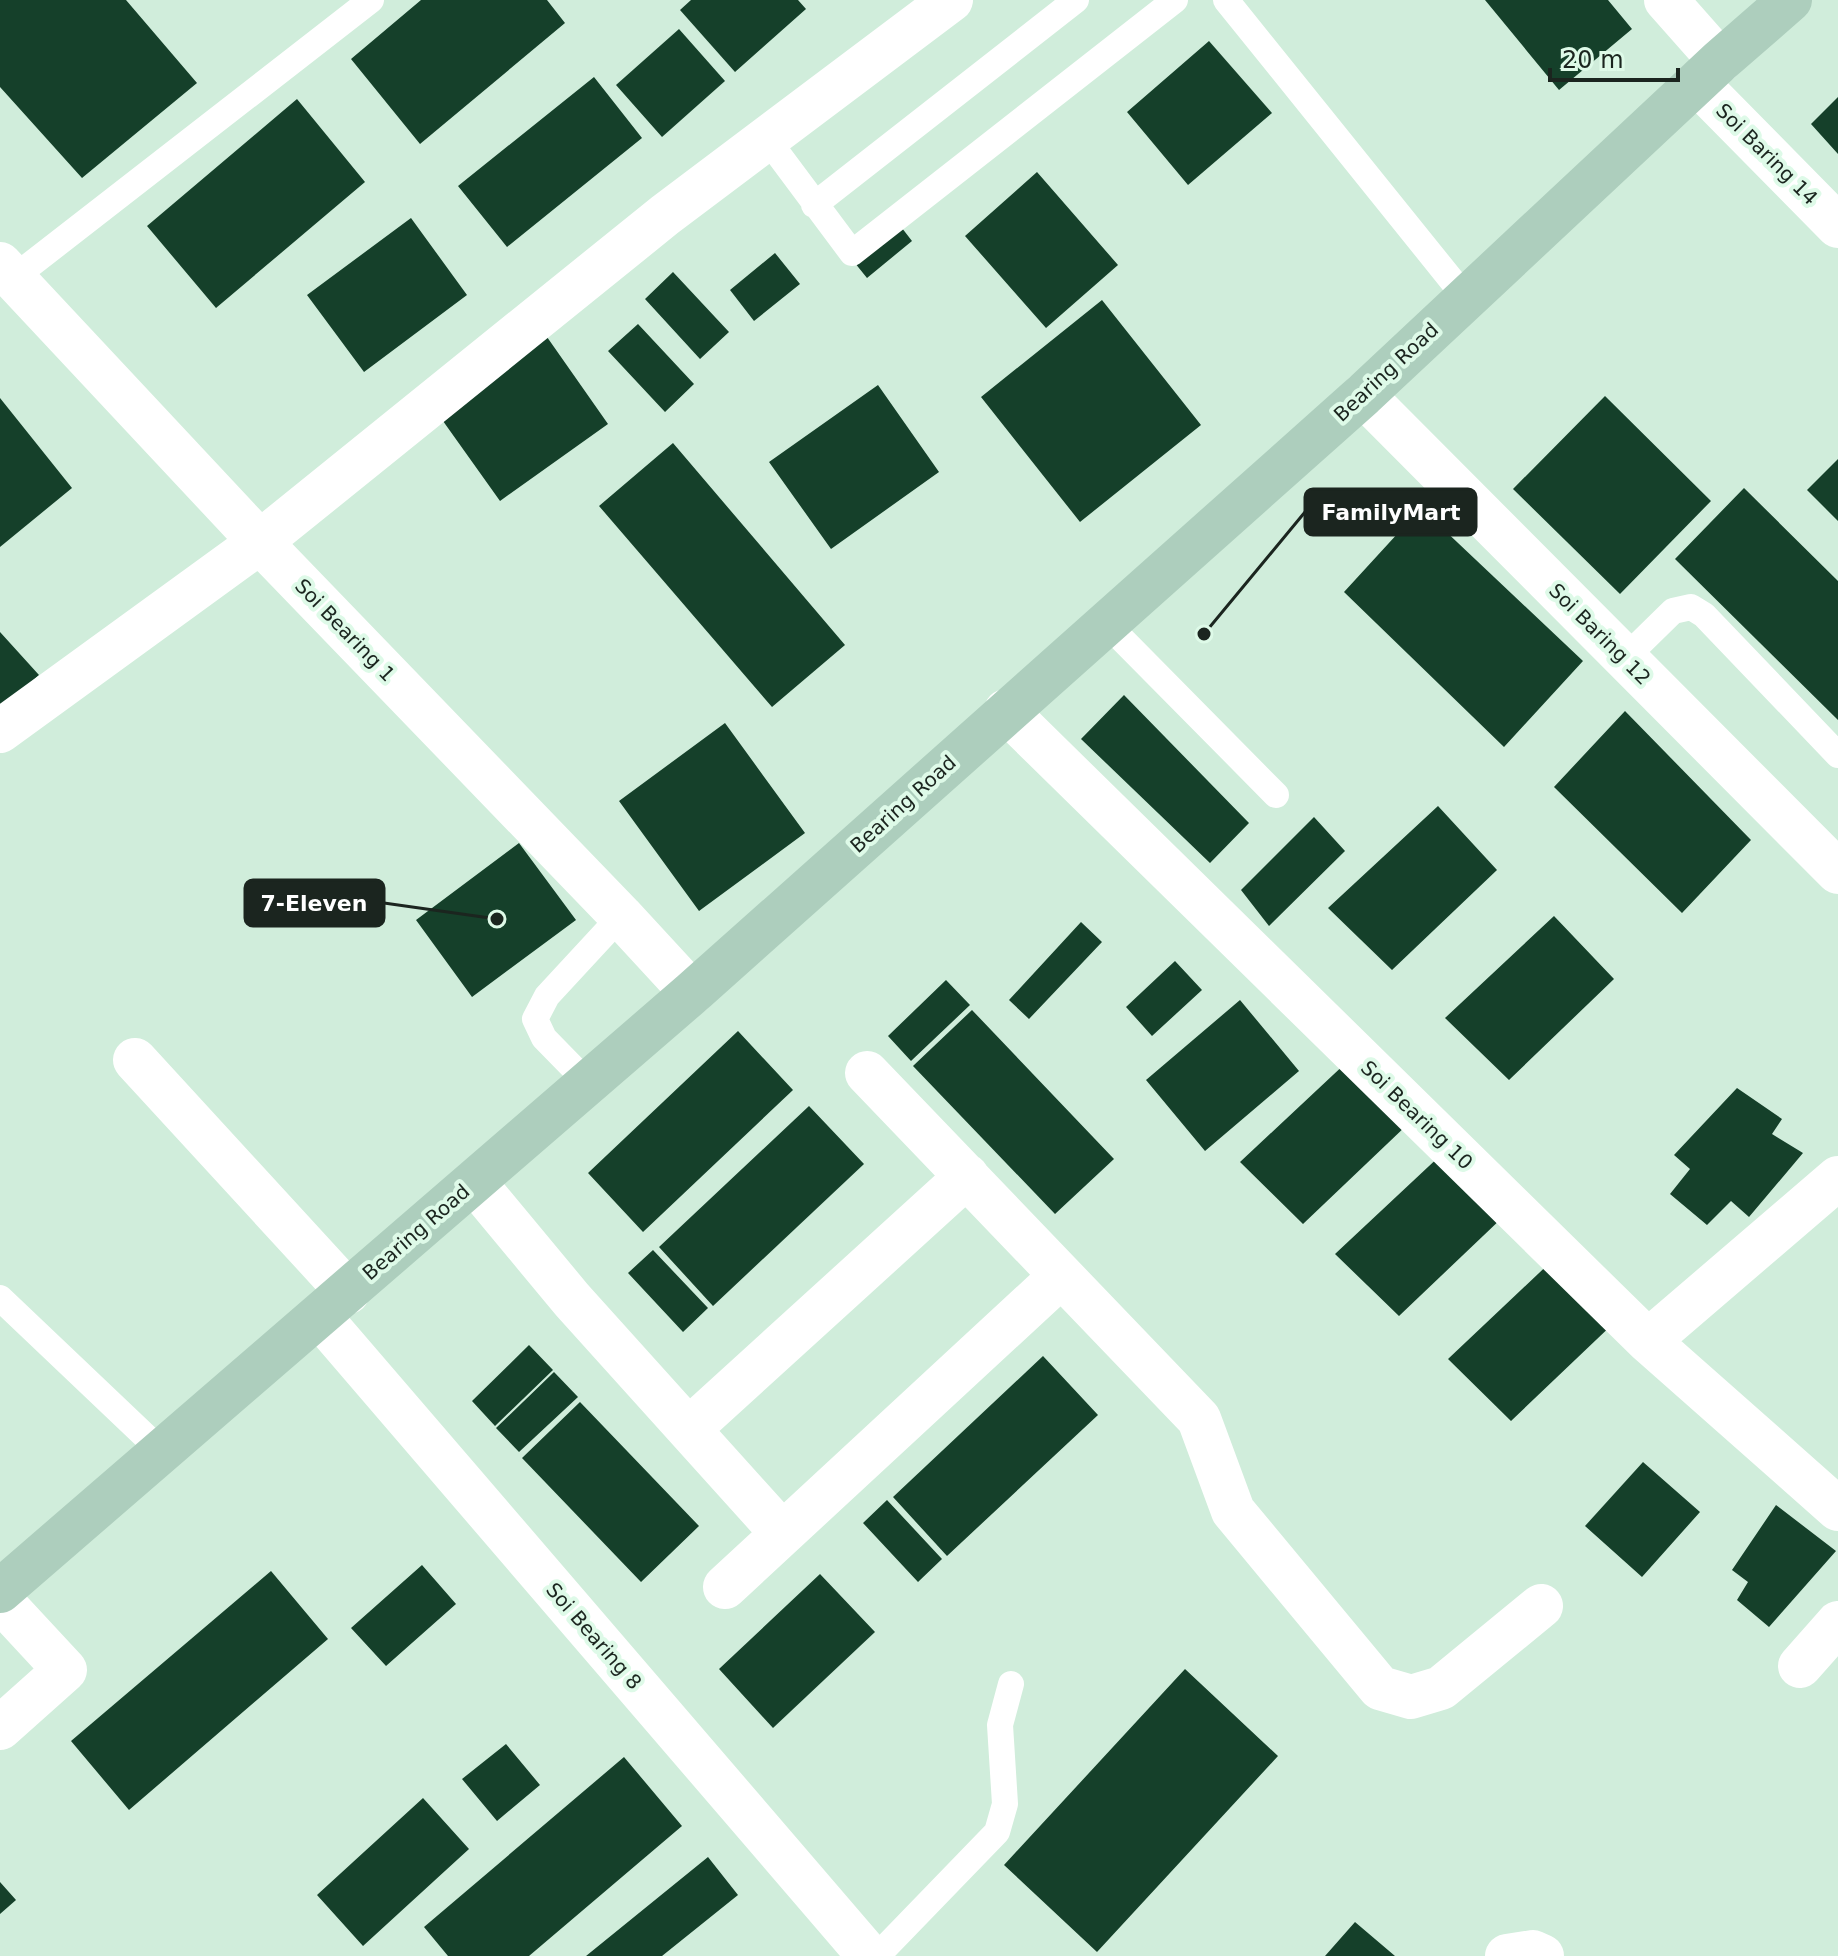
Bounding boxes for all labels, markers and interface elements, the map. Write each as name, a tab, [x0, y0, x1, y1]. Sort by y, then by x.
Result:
scale bar	[1550, 32, 1678, 82]
text: 20 m	[1562, 46, 1624, 74]
street label: Soi Baring 14	[1711, 98, 1823, 210]
street label: Bearing Road	[1329, 318, 1443, 426]
callout: FamilyMart	[1305, 489, 1476, 535]
text: FamilyMart	[1321, 500, 1461, 525]
street label: Soi Bearing 1	[290, 574, 400, 686]
street label: Soi Baring 12	[1544, 578, 1656, 690]
street label: Bearing Road	[845, 750, 961, 858]
callout: 7-Eleven	[245, 880, 384, 926]
text: 7-Eleven	[261, 891, 367, 916]
street label: Soi Bearing 10	[1356, 1056, 1478, 1174]
street label: Bearing Road	[358, 1179, 474, 1285]
street label: Soi Bearing 8	[541, 1578, 647, 1694]

